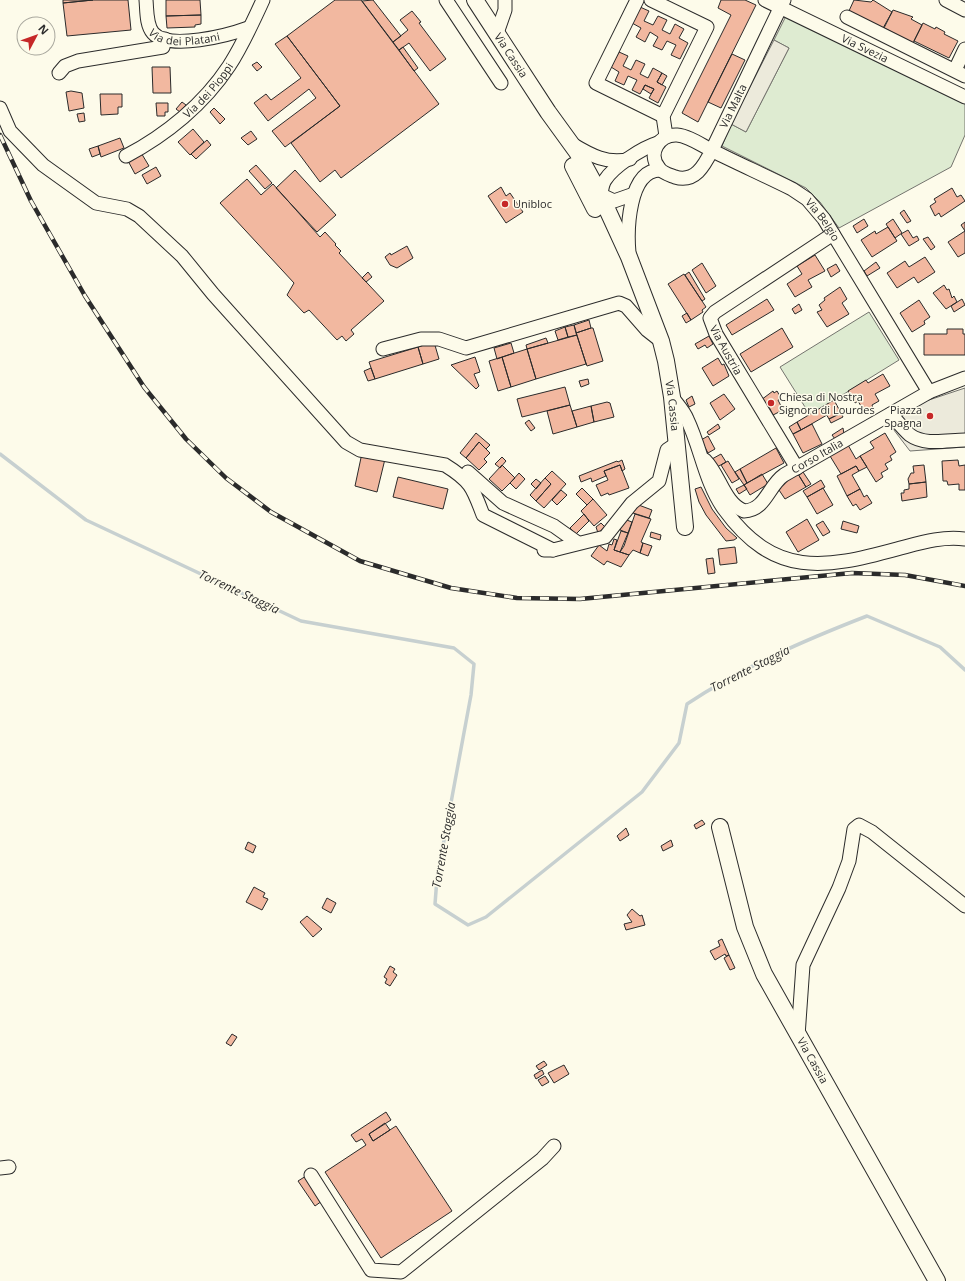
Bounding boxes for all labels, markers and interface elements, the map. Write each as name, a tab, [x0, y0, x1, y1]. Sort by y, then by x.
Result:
north arrow	[16, 16, 56, 56]
text: N	[35, 21, 53, 37]
street label: Via dei Platani	[146, 25, 221, 48]
street label: Via Cassia	[491, 30, 532, 80]
street label: Via Svezia	[839, 30, 891, 66]
street label: Via dei Pioppi	[180, 60, 236, 121]
street label: Via Malta	[715, 81, 750, 130]
street label: Via Belgio	[802, 195, 844, 244]
place label: Unibloc	[513, 196, 552, 211]
marker: Unibloc	[500, 199, 510, 209]
street label: Via Austria	[707, 322, 746, 377]
street label: Via Cassia	[662, 379, 683, 432]
place label: Chiesa di Nostra Signora di Lourdes	[779, 389, 875, 417]
marker: Chiesa di Nostra Signora di Lourdes	[766, 398, 776, 408]
place label: Piazza Spagna	[884, 402, 922, 430]
marker: Piazza Spagna	[925, 411, 935, 421]
street label: Corso Italia	[788, 435, 845, 476]
water label: Torrente Staggia	[196, 565, 283, 618]
water label: Torrente Staggia	[707, 641, 793, 696]
water label: Torrente Staggia	[428, 800, 459, 889]
street label: Via Cassia	[794, 1034, 832, 1086]

